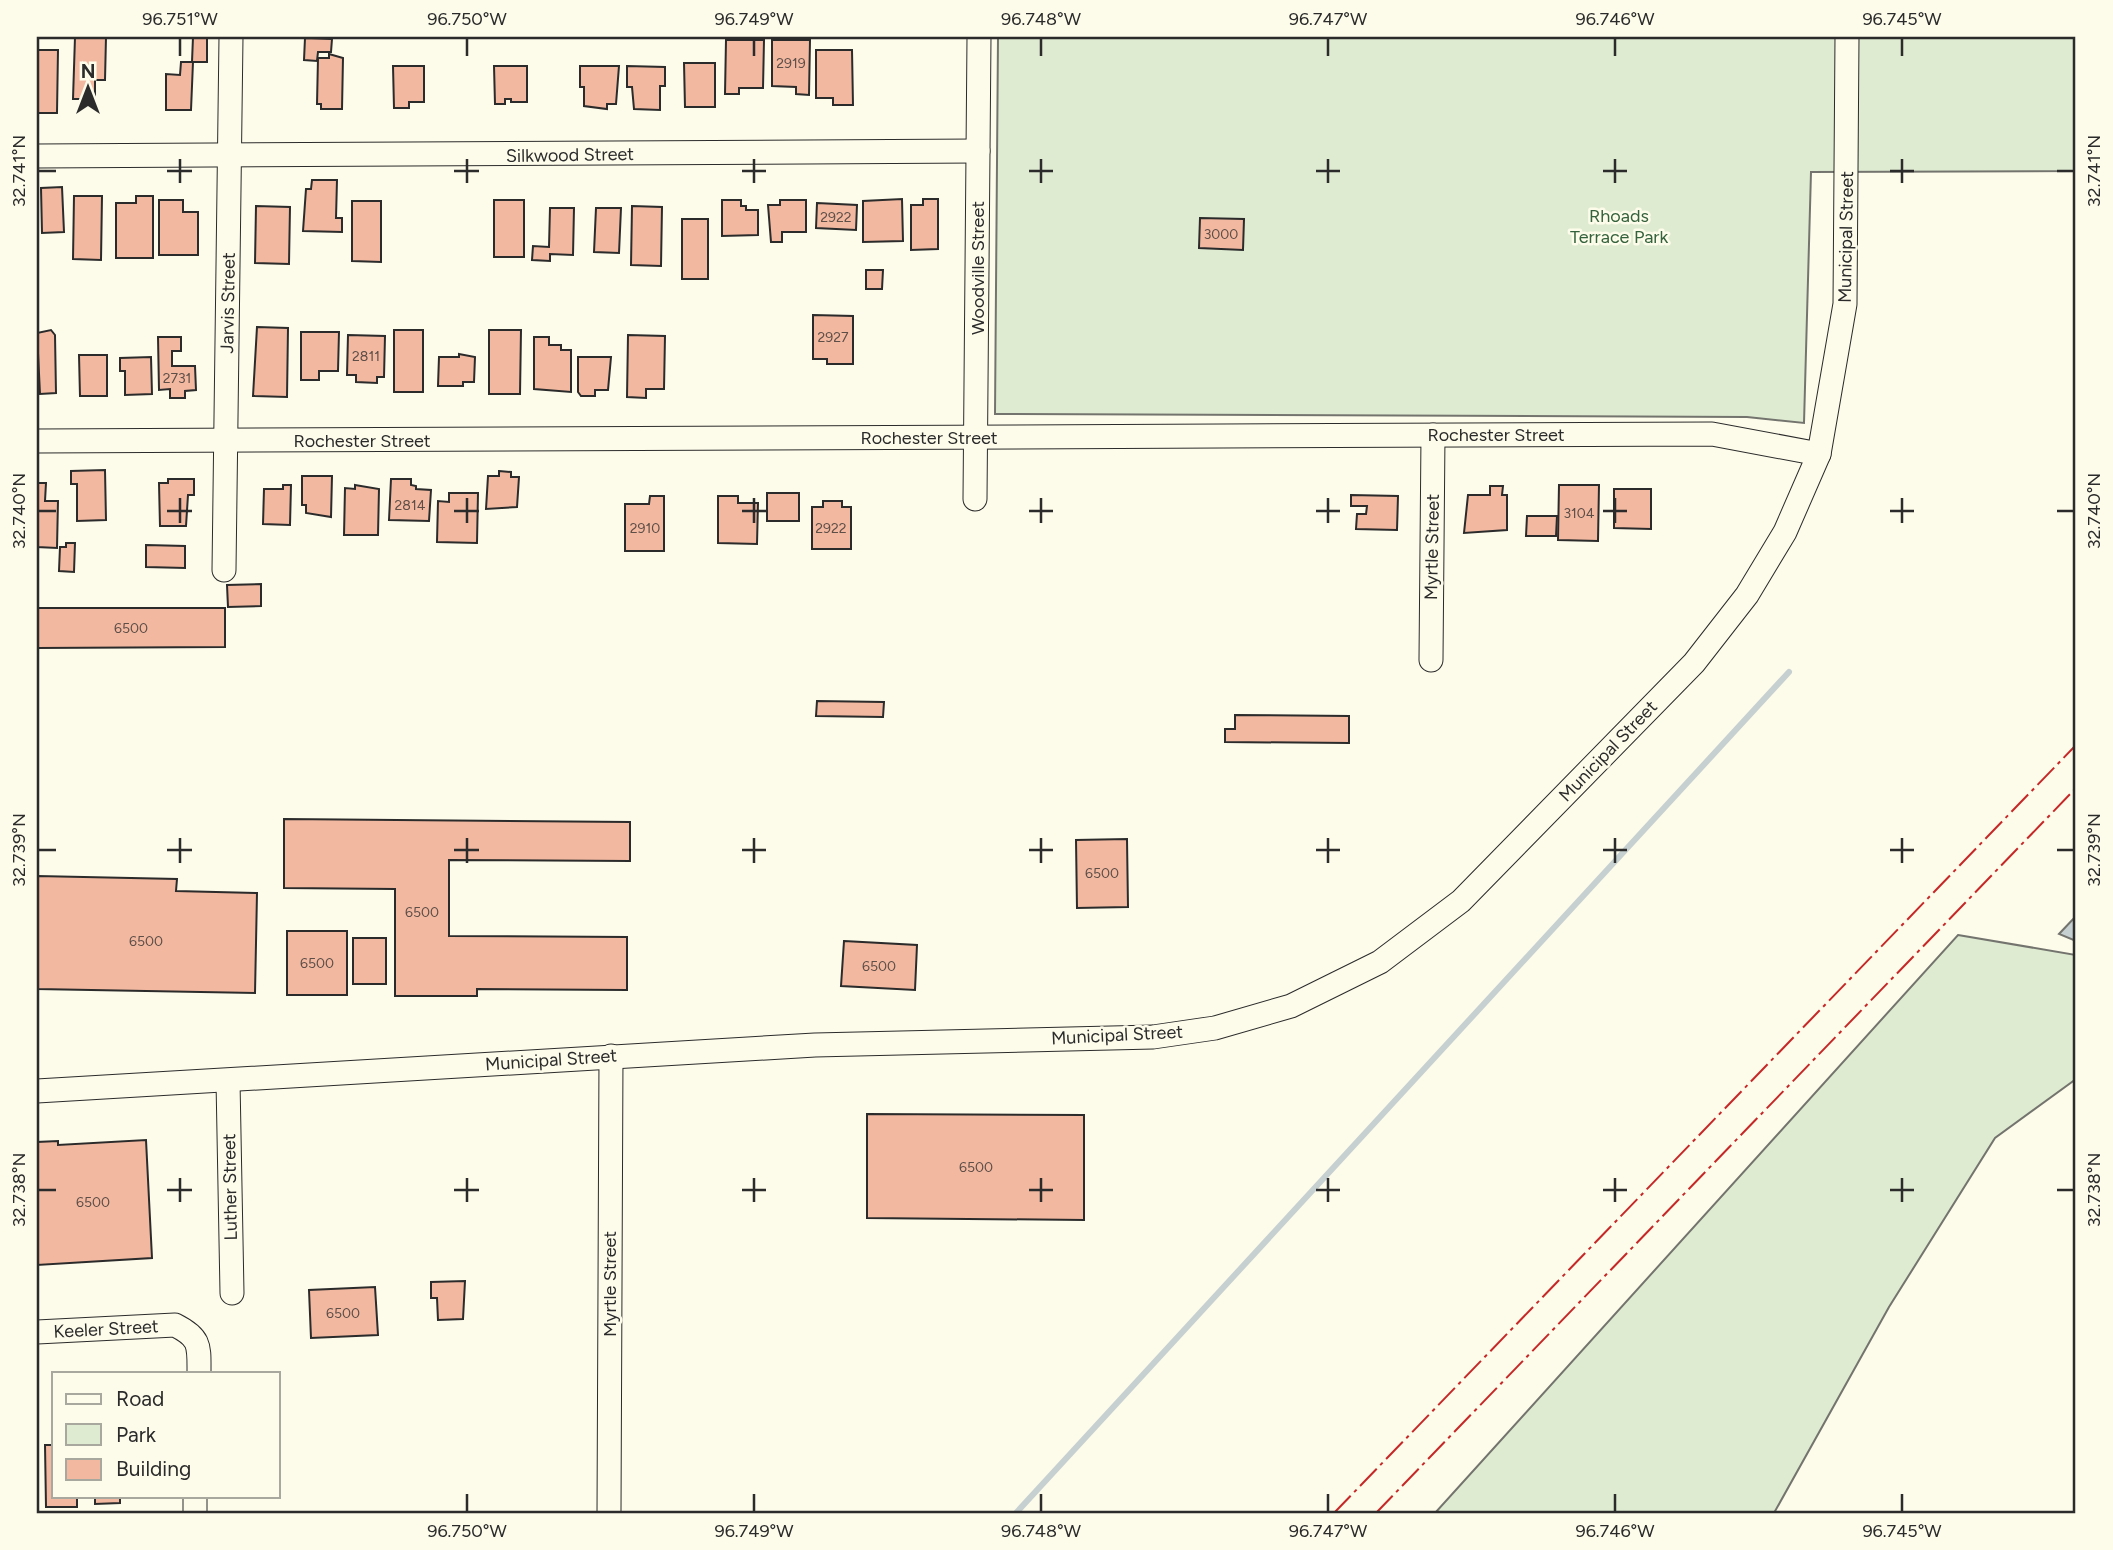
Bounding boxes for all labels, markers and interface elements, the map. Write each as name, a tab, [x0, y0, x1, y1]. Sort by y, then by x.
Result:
text: 96.751°W	[142, 8, 218, 30]
text: 96.750°W	[427, 8, 508, 30]
text: 96.749°W	[714, 8, 794, 30]
text: 96.748°W	[1001, 8, 1082, 30]
text: 96.747°W	[1289, 8, 1368, 30]
text: 96.746°W	[1575, 8, 1655, 30]
text: 96.745°W	[1862, 8, 1942, 30]
north arrow	[52, 52, 122, 122]
house number: 2919	[776, 55, 806, 72]
text: N	[81, 60, 95, 83]
text: 32.741°N	[8, 135, 30, 207]
text: 32.741°N	[2083, 135, 2105, 207]
street label: Silkwood Street	[506, 143, 634, 167]
street label: Municipal Street	[1834, 171, 1858, 303]
street label: Woodville Street	[967, 201, 989, 335]
park label: Rhoads Terrace Park	[1570, 205, 1668, 248]
house number: 2922	[820, 209, 852, 226]
house number: 3000	[1204, 226, 1238, 243]
street label: Jarvis Street	[216, 252, 240, 354]
house number: 2927	[817, 329, 849, 346]
house number: 2811	[352, 348, 380, 365]
house number: 2731	[163, 370, 191, 387]
street label: Rochester Street	[1427, 424, 1565, 446]
street label: Rochester Street	[860, 427, 998, 449]
street label: Rochester Street	[293, 430, 431, 452]
text: 32.740°N	[8, 473, 30, 549]
text: 32.740°N	[2083, 473, 2105, 549]
street label: Myrtle Street	[1420, 494, 1444, 600]
house number: 2814	[395, 497, 426, 514]
house number: 3104	[1563, 505, 1595, 522]
house number: 2910	[630, 520, 660, 537]
house number: 2922	[815, 520, 847, 537]
house number: 6500	[114, 620, 148, 637]
street label: Municipal Street	[1554, 696, 1662, 806]
text: 32.739°N	[8, 813, 30, 887]
text: 32.739°N	[2083, 813, 2105, 887]
house number: 6500	[1085, 865, 1119, 882]
house number: 6500	[405, 904, 439, 921]
house number: 6500	[129, 933, 163, 950]
house number: 6500	[300, 955, 334, 972]
house number: 6500	[862, 958, 896, 975]
street label: Municipal Street	[1050, 1021, 1184, 1049]
street label: Municipal Street	[484, 1044, 618, 1076]
street label: Luther Street	[218, 1133, 242, 1241]
text: 32.738°N	[8, 1153, 30, 1227]
text: 32.738°N	[2083, 1153, 2105, 1227]
house number: 6500	[959, 1159, 993, 1176]
house number: 6500	[76, 1194, 110, 1211]
street label: Myrtle Street	[599, 1231, 621, 1337]
house number: 6500	[326, 1305, 360, 1322]
street label: Keeler Street	[53, 1315, 159, 1343]
legend	[52, 1372, 280, 1498]
text: Road	[116, 1386, 164, 1411]
text: Park	[116, 1422, 157, 1447]
text: Building	[116, 1456, 191, 1481]
text: 96.750°W	[427, 1520, 508, 1542]
text: 96.749°W	[714, 1520, 794, 1542]
text: 96.748°W	[1001, 1520, 1082, 1542]
text: 96.747°W	[1289, 1520, 1368, 1542]
text: 96.746°W	[1575, 1520, 1655, 1542]
text: 96.745°W	[1862, 1520, 1942, 1542]

